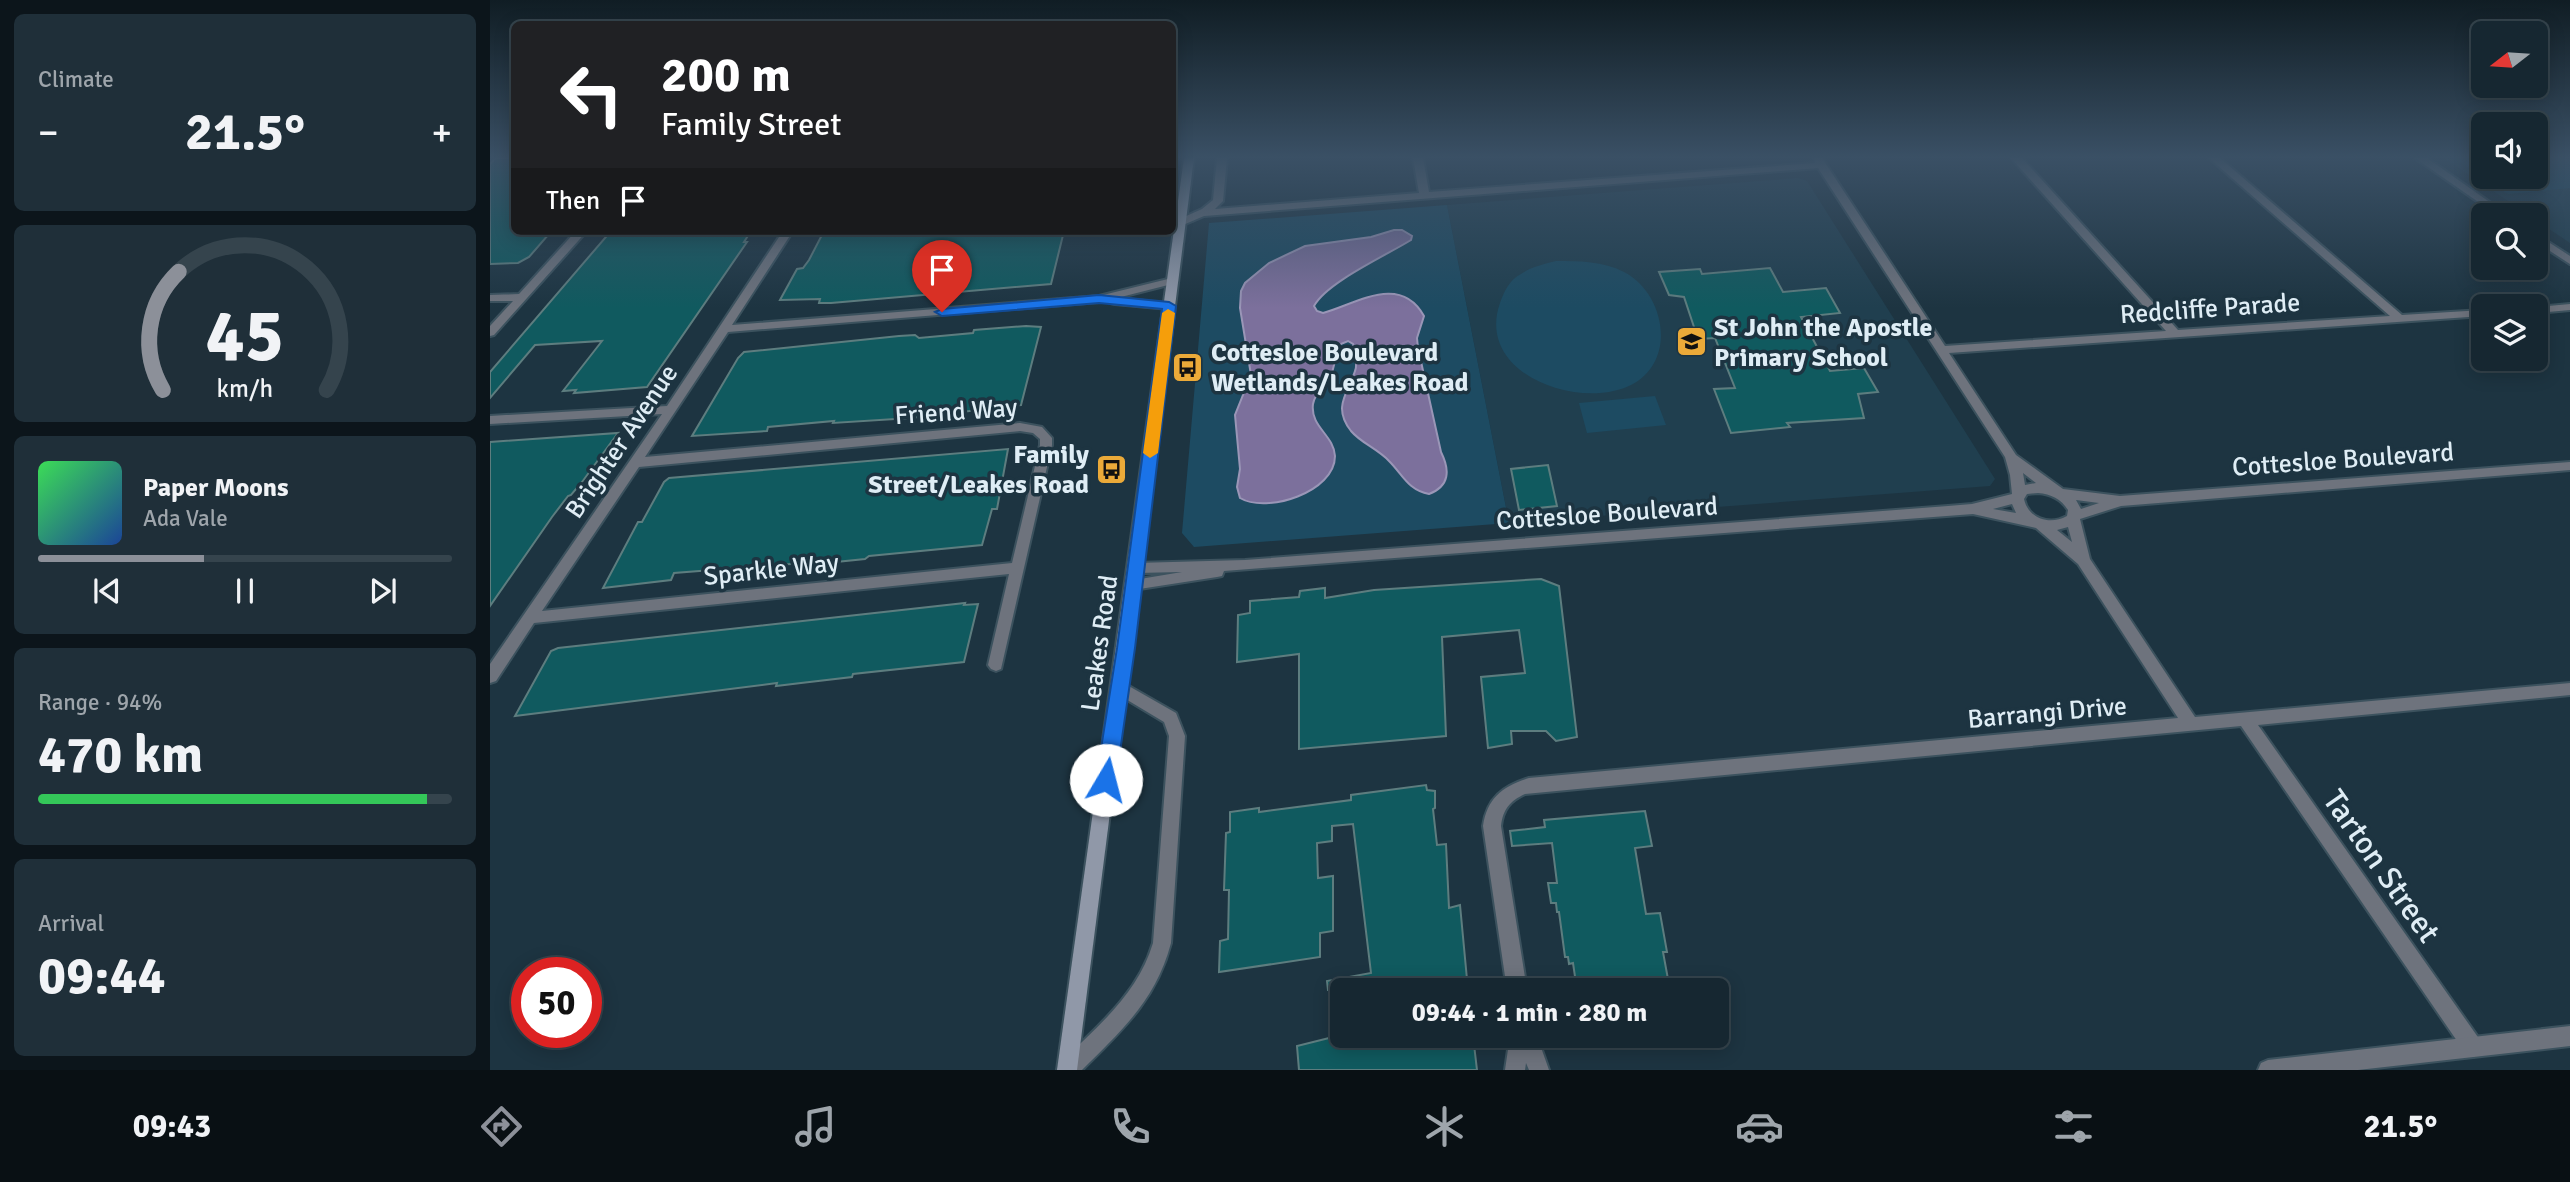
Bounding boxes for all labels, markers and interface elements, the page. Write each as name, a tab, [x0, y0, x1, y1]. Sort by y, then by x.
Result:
north arrow	[2471, 21, 2548, 98]
map controls	[2471, 21, 2548, 371]
text: 200 m	[661, 45, 791, 105]
icon: left	[546, 49, 637, 140]
text: Climate	[38, 65, 114, 94]
text: 21.5°	[185, 100, 305, 164]
text: Family Street	[661, 105, 841, 144]
text: −	[38, 109, 59, 156]
text: +	[431, 109, 452, 156]
button: sound	[2471, 112, 2548, 189]
icon: arrive	[614, 182, 652, 220]
text: Then	[546, 185, 600, 217]
button: search	[2471, 203, 2548, 280]
pin	[912, 240, 972, 312]
icon: arrive	[923, 251, 961, 289]
street label: Redcliffe Parade	[2119, 287, 2301, 331]
text: 45	[206, 292, 284, 381]
button: layers	[2471, 294, 2548, 371]
place label: St John the Apostle Primary School	[1714, 312, 1933, 374]
school or university icon: St John the Apostle Primary School	[1674, 325, 1708, 359]
place label: Cottesloe Boulevard Wetlands/Leakes Road	[1211, 337, 1468, 399]
bus stop icon: Cottesloe Boulevard Wetlands/Leakes Road	[1171, 350, 1205, 384]
street label: Brighter Avenue	[559, 358, 685, 525]
text: km/h	[217, 373, 273, 404]
street label: Friend Way	[894, 392, 1018, 432]
street label: Cottesloe Boulevard	[2231, 436, 2455, 484]
place label: Family Street/Leakes Road	[868, 439, 1089, 501]
bus stop icon: Family Street/Leakes Road	[1095, 452, 1129, 486]
text: Paper Moons	[143, 472, 289, 504]
street label: Cottesloe Boulevard	[1495, 490, 1719, 538]
text: Ada Vale	[143, 504, 228, 533]
street label: Sparkle Way	[702, 547, 840, 593]
icon: previous	[88, 572, 126, 610]
icon: pause	[226, 572, 264, 610]
icon: next	[364, 572, 402, 610]
street label: Leakes Road	[1075, 573, 1125, 713]
text: Range · 94%	[38, 688, 162, 717]
street label: Barrangi Drive	[1966, 690, 2128, 736]
text: 470 km	[38, 723, 203, 787]
position arrow	[1069, 743, 1143, 817]
street label: Tarton Street	[2315, 782, 2448, 950]
text: Arrival	[38, 909, 104, 938]
text: 09:44	[38, 944, 166, 1008]
speed limit sign: 50	[511, 957, 602, 1048]
text: 09:44 · 1 min · 280 m	[1412, 997, 1647, 1029]
icon: directions	[477, 1102, 526, 1151]
icon: music	[791, 1102, 840, 1151]
icon: phone	[1106, 1102, 1155, 1151]
icon: climate	[1420, 1102, 1469, 1151]
icon: car	[1735, 1102, 1784, 1151]
icon: filters	[2049, 1102, 2098, 1151]
text: 09:43	[133, 1107, 211, 1146]
text: 21.5°	[2363, 1107, 2437, 1146]

